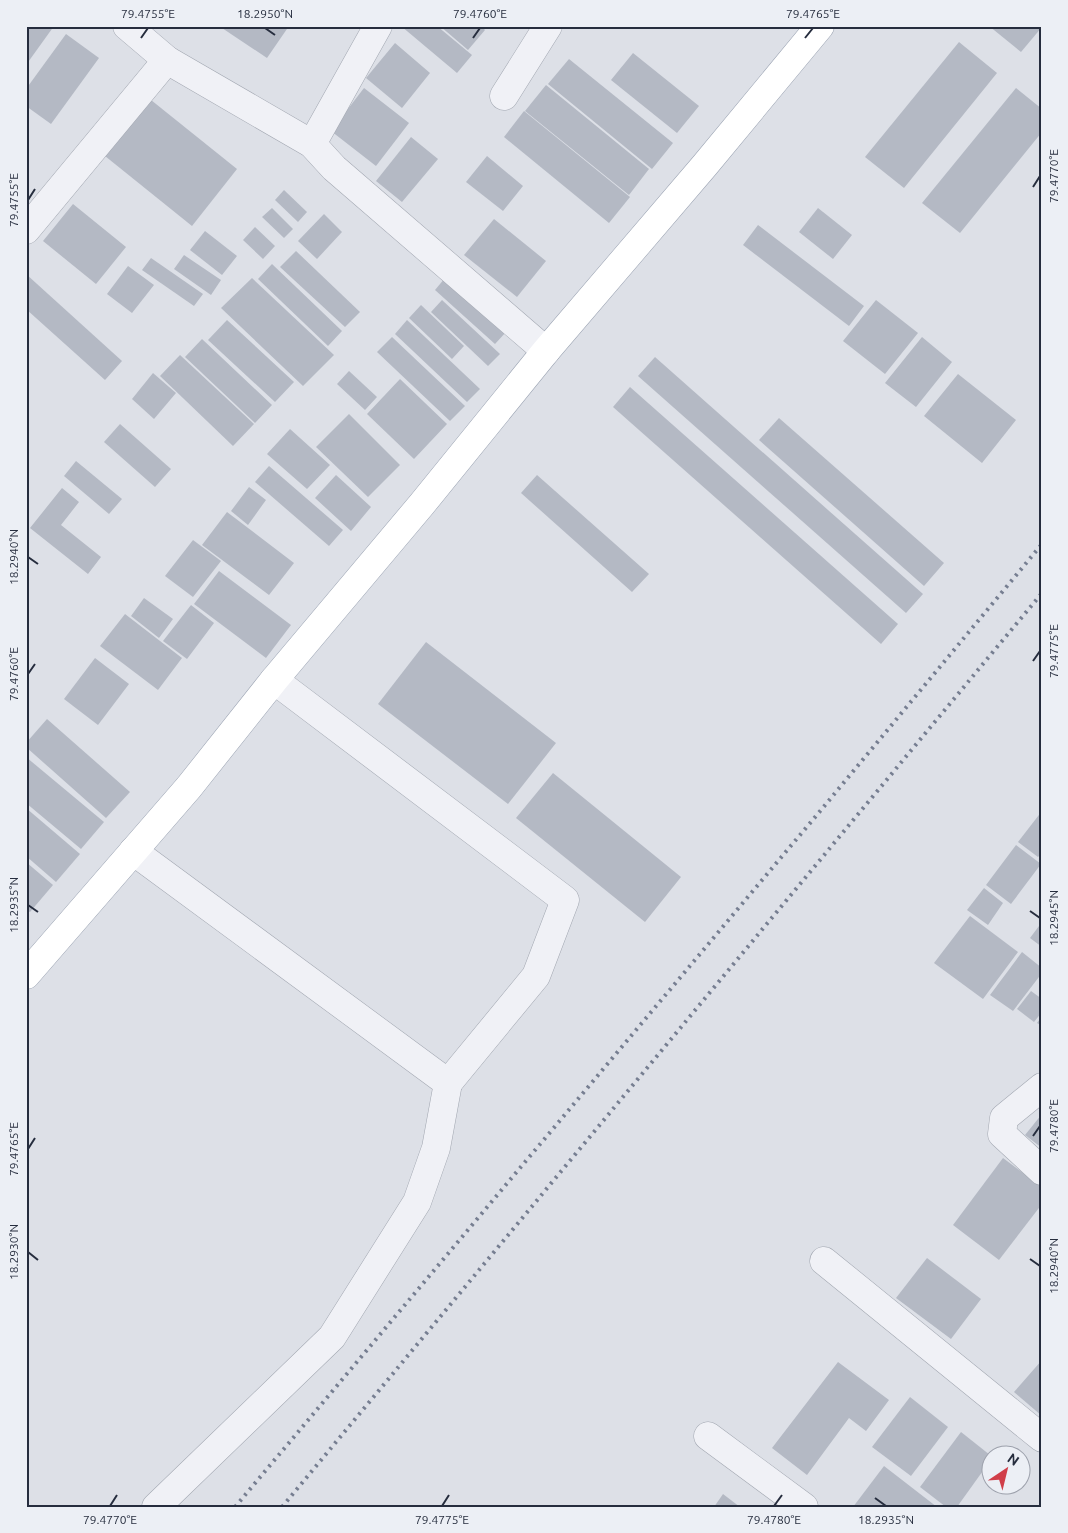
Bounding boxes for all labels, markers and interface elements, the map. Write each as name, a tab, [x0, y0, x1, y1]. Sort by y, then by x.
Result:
text: 79.4755°E	[121, 7, 175, 20]
text: 18.2950°N	[237, 7, 293, 20]
text: 79.4760°E	[453, 7, 507, 20]
text: 79.4765°E	[786, 7, 840, 20]
text: 79.4770°E	[1047, 149, 1060, 203]
text: 79.4755°E	[7, 173, 20, 227]
text: 18.2940°N	[7, 529, 20, 585]
text: 79.4775°E	[1047, 624, 1060, 678]
text: 79.4760°E	[7, 647, 20, 701]
text: 18.2935°N	[7, 877, 20, 933]
text: 18.2945°N	[1047, 890, 1060, 946]
text: 79.4780°E	[1047, 1099, 1060, 1153]
text: 79.4765°E	[7, 1122, 20, 1176]
text: 18.2930°N	[7, 1224, 20, 1280]
text: 18.2940°N	[1047, 1238, 1060, 1294]
north arrow	[980, 1446, 1030, 1496]
text: N	[1005, 1450, 1022, 1469]
text: 79.4770°E	[83, 1513, 137, 1526]
text: 79.4775°E	[415, 1513, 469, 1526]
text: 79.4780°E	[747, 1513, 801, 1526]
text: 18.2935°N	[858, 1513, 914, 1526]

